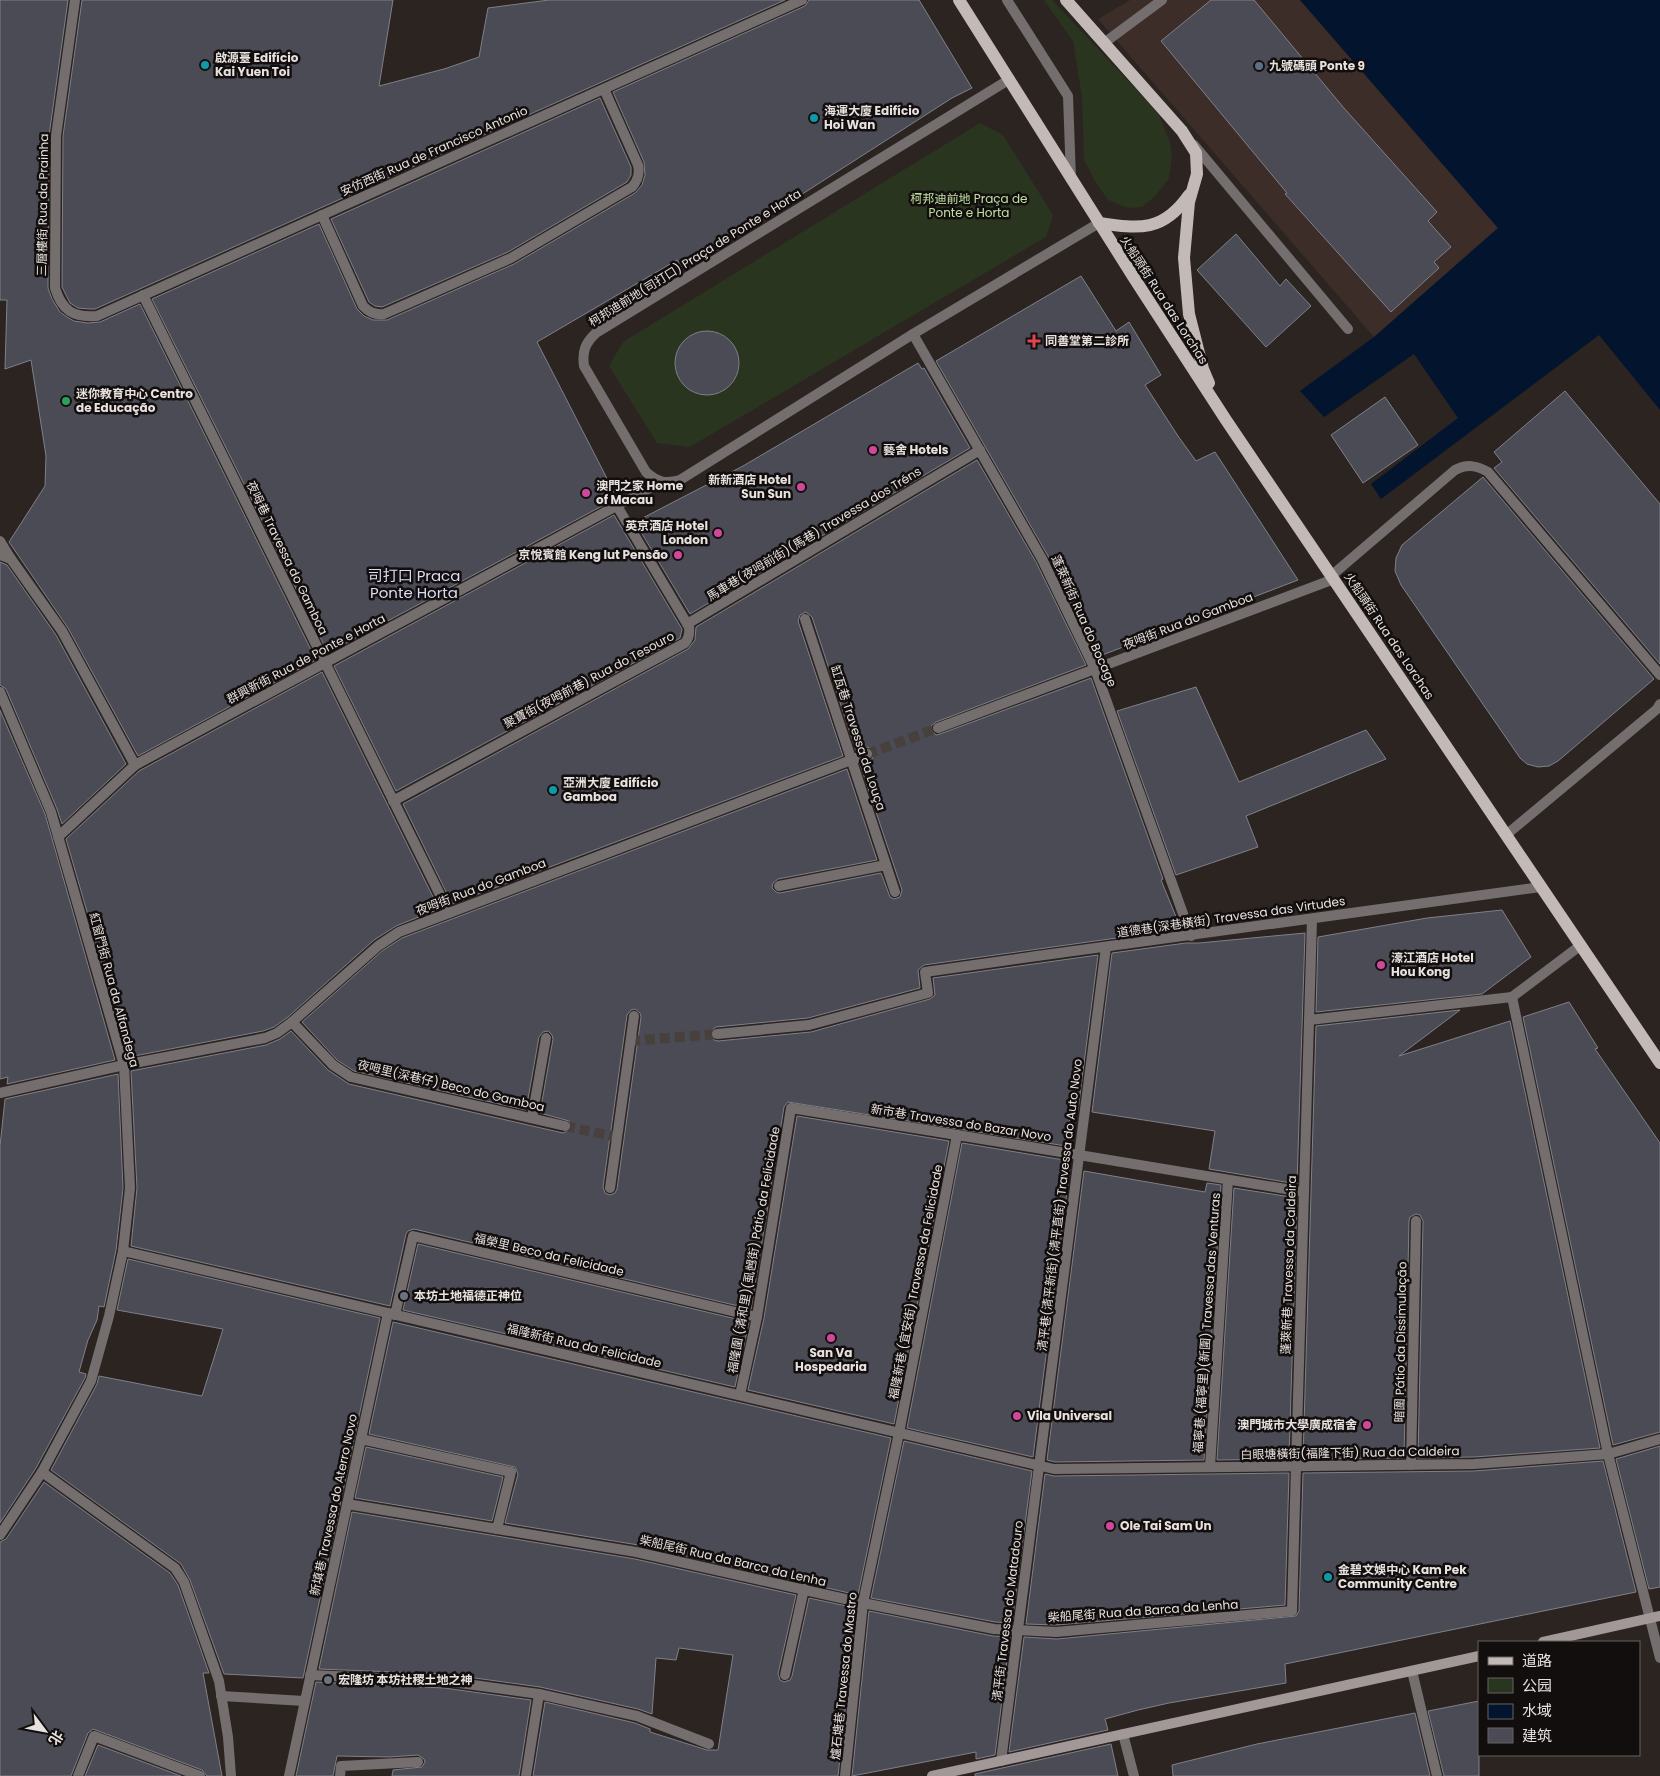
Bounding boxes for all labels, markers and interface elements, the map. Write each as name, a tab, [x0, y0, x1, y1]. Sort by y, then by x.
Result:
place label: 啟源臺 Edifício Kai Yuen Toi	[215, 49, 299, 80]
place label: 九號碼頭 Ponte 9	[1269, 57, 1365, 74]
marker: 啟源臺 Edifício Kai Yuen Toi	[199, 59, 211, 71]
marker: 九號碼頭 Ponte 9	[1253, 60, 1265, 72]
street label: 安仿西街 Rua de Francisco Antonio	[337, 101, 530, 200]
place label: 海運大廈 Edifício Hoi Wan	[824, 102, 920, 133]
marker: 海運大廈 Edifício Hoi Wan	[808, 112, 820, 124]
street label: 三層樓街 Rua da Prainha	[33, 133, 52, 277]
street label: 柯邦迪前地(司打口) Praça de Ponte e Horta	[585, 185, 804, 330]
park label: 柯邦迪前地 Praça de Ponte e Horta	[911, 190, 1027, 221]
street label: 火船頭街 Rua das Lorchas	[1116, 232, 1212, 367]
place label: 同善堂第二診所	[1045, 332, 1129, 349]
marker: 同善堂第二診所	[1027, 334, 1041, 348]
place label: 迷你教育中心 Centro de Educação	[76, 385, 193, 416]
marker: 迷你教育中心 Centro de Educação	[60, 395, 72, 407]
place label: 藝舍 Hotels	[883, 441, 949, 458]
marker: 藝舍 Hotels	[867, 444, 879, 456]
street label: 馬車巷(夜呣前街)(馬巷) Travessa dos Tréns	[703, 462, 924, 605]
place label: 新新酒店 Hotel Sun Sun	[708, 471, 791, 502]
place label: 澳門之家 Home of Macau	[596, 477, 684, 508]
street label: 夜呣巷 Travessa do Gamboa	[243, 478, 332, 637]
marker: 新新酒店 Hotel Sun Sun	[795, 481, 807, 493]
marker: 澳門之家 Home of Macau	[580, 487, 592, 499]
place label: 英京酒店 Hotel London	[625, 517, 708, 548]
marker: 英京酒店 Hotel London	[712, 527, 724, 539]
place label: 京悅賓館 Keng Iut Pensão	[518, 546, 668, 563]
marker: 京悅賓館 Keng Iut Pensão	[672, 549, 684, 561]
street label: 蓬萊新街 Rua do Bocage	[1048, 552, 1121, 689]
district label: 司打口 Praca Ponte Horta	[368, 565, 460, 603]
street label: 火船頭街 Rua das Lorchas	[1340, 569, 1438, 703]
street label: 夜呣街 Rua do Gamboa	[1120, 588, 1255, 653]
street label: 群興新街 Rua de Ponte e Horta	[224, 609, 388, 708]
street label: 聚寶街(夜呣前巷) Rua do Tesouro	[500, 627, 677, 732]
street label: 缸瓦巷 Travessa da Louça	[827, 663, 890, 813]
place label: 亞洲大廈 Edifício Gamboa	[563, 774, 659, 805]
marker: 亞洲大廈 Edifício Gamboa	[547, 784, 559, 796]
street label: 夜呣街 Rua do Gamboa	[413, 854, 548, 919]
street label: 道德巷(深巷橫街) Travessa das Virtudes	[1116, 892, 1346, 941]
street label: 紅窗門街 Rua da Alfandega	[86, 911, 143, 1069]
place label: 濠江酒店 Hotel Hou Kong	[1391, 949, 1474, 980]
marker: 濠江酒店 Hotel Hou Kong	[1375, 959, 1387, 971]
street label: 夜呣里(深巷仔) Beco do Gamboa	[356, 1056, 546, 1115]
street label: 清平巷(清平新街)(清平直街) Travessa do Auto Novo	[1033, 1057, 1086, 1352]
street label: 新市巷 Travessa do Bazar Novo	[870, 1100, 1053, 1145]
street label: 福隆圍 (清和里)(虱乸街) Pátio da Felicidade	[723, 1125, 784, 1375]
street label: 福隆新巷 (宜安街) Travessa da Felicidade	[884, 1163, 947, 1401]
street label: 蓬萊新巷 Travessa da Caldeira	[1277, 1175, 1300, 1355]
street label: 福寧巷 (福寧里)(新圍) Travessa das Venturas	[1189, 1192, 1224, 1454]
street label: 福榮里 Beco da Felicidade	[473, 1229, 626, 1280]
street label: 暗圍 Pátio da Dissimulação	[1391, 1261, 1410, 1423]
place label: 本坊土地福德正神位	[414, 1287, 522, 1304]
marker: 本坊土地福德正神位	[398, 1290, 410, 1302]
street label: 福隆新街 Rua da Felicidade	[505, 1319, 663, 1372]
marker: San Va Hospedaria	[825, 1332, 837, 1344]
place label: San Va Hospedaria	[795, 1344, 867, 1375]
place label: Vila Universal	[1027, 1407, 1112, 1424]
marker: Vila Universal	[1011, 1410, 1023, 1422]
street label: 新填巷 Travessa do Aterro Novo	[306, 1412, 361, 1597]
place label: 澳門城市大學廣成宿舍	[1237, 1416, 1357, 1433]
marker: 澳門城市大學廣成宿舍	[1361, 1419, 1373, 1431]
street label: 白眼塘橫街(福隆下街) Rua da Caldeira	[1240, 1442, 1460, 1463]
place label: Ole Tai Sam Un	[1120, 1517, 1212, 1534]
street label: 清平街 Travessa do Matadouro	[988, 1519, 1027, 1702]
marker: Ole Tai Sam Un	[1104, 1520, 1116, 1532]
street label: 柴船尾街 Rua da Barca da Lenha	[638, 1531, 828, 1590]
place label: 金碧文娛中心 Kam Pek Community Centre	[1338, 1561, 1467, 1592]
marker: 金碧文娛中心 Kam Pek Community Centre	[1322, 1571, 1334, 1583]
street label: 爐石塘巷 Travessa do Mastro	[826, 1591, 861, 1761]
street label: 柴船尾街 Rua da Barca da Lenha	[1047, 1595, 1239, 1626]
legend	[1478, 1641, 1640, 1756]
text: 道路	[1522, 1650, 1552, 1671]
place label: 宏隆坊 本坊社稷土地之神	[338, 1671, 473, 1688]
marker: 宏隆坊 本坊社稷土地之神	[322, 1674, 334, 1686]
text: 公园	[1522, 1675, 1552, 1696]
text: 水域	[1522, 1700, 1552, 1721]
north arrow	[20, 1706, 70, 1756]
text: 建筑	[1522, 1725, 1552, 1746]
text: 北	[44, 1727, 68, 1749]

